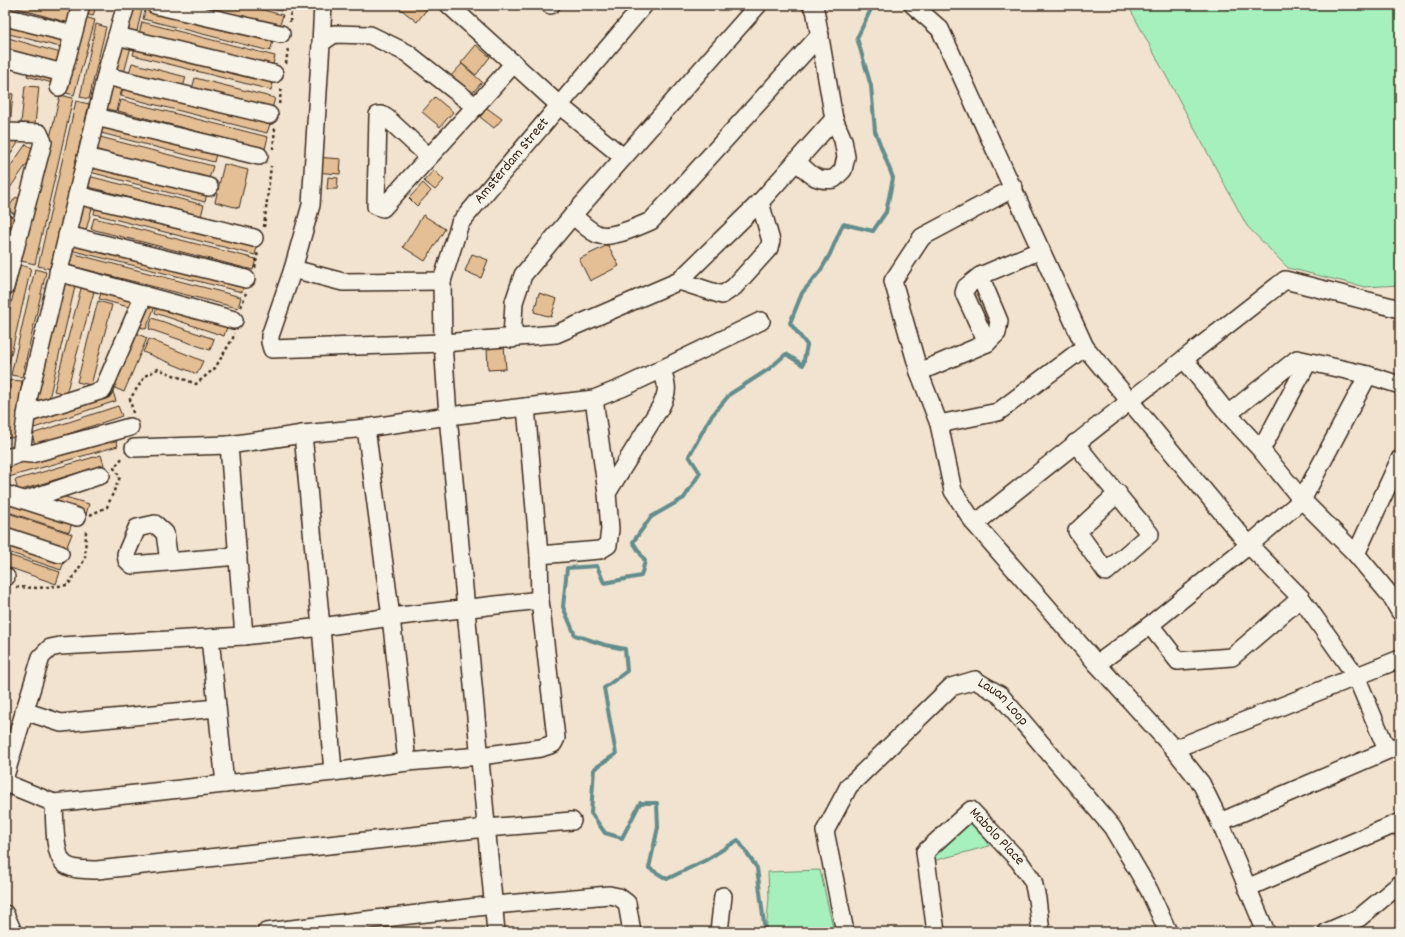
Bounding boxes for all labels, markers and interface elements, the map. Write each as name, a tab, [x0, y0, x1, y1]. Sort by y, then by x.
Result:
street label: Amsterdam Street	[469, 113, 555, 209]
street label: Lauan Loop	[973, 673, 1033, 732]
street label: Mabolo Place	[963, 803, 1030, 870]

